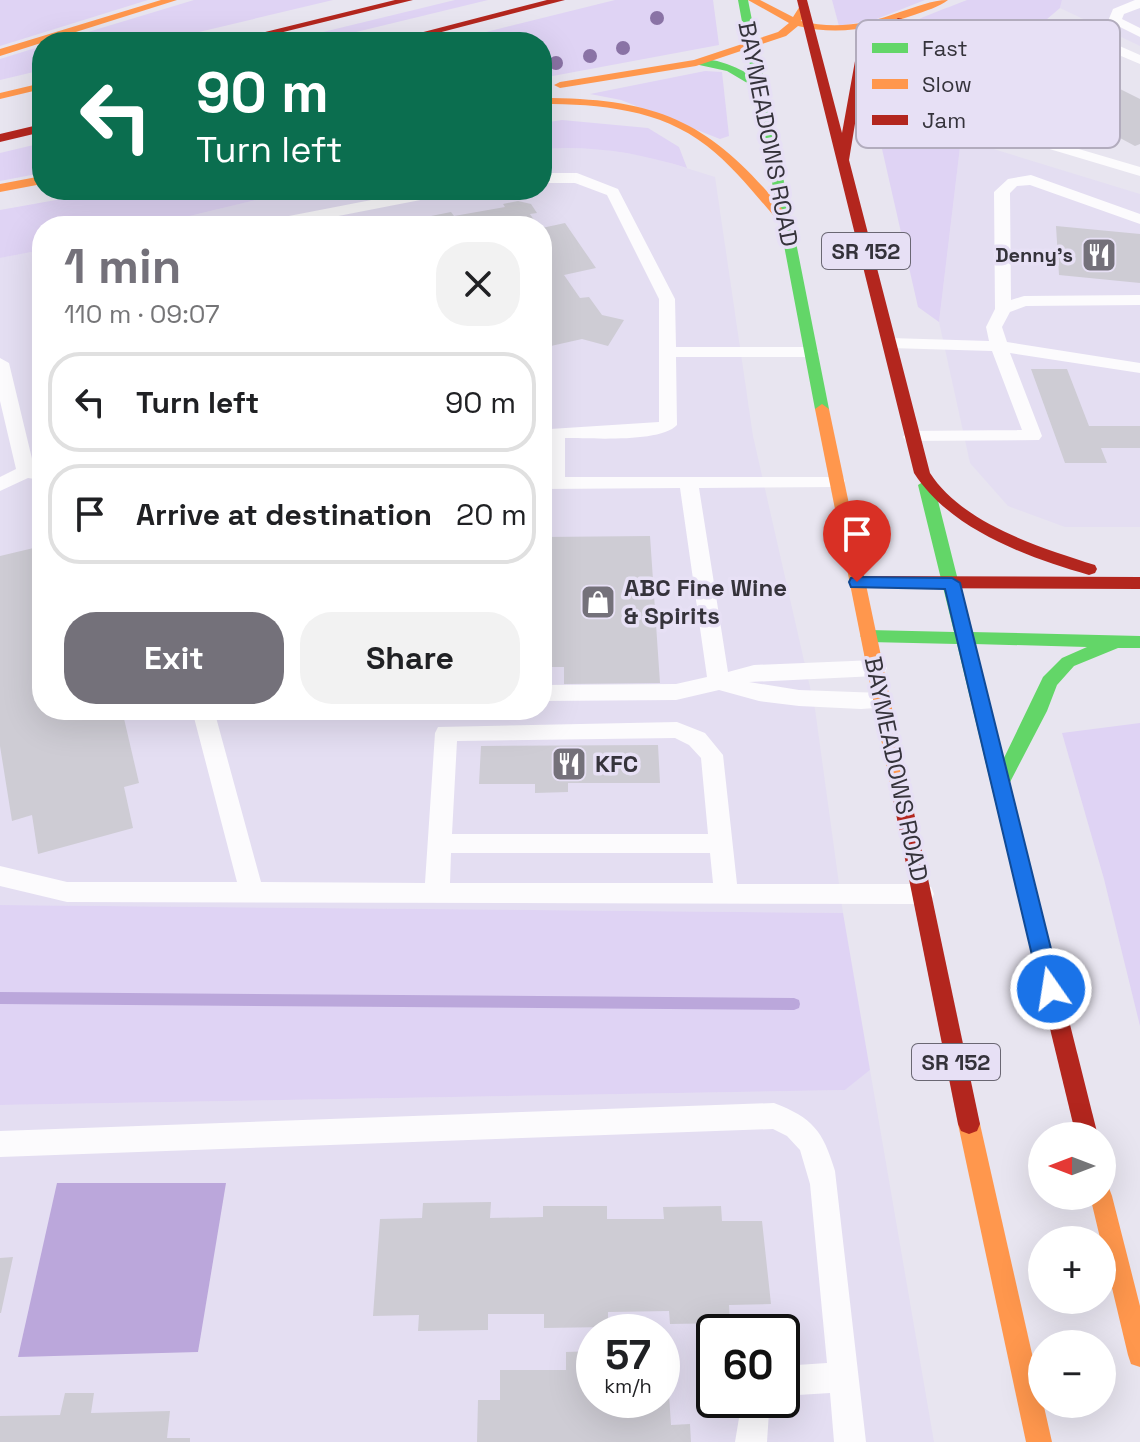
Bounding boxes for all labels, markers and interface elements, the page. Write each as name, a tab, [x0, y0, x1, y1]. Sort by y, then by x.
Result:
street label: BAYMEADOWS ROAD	[731, 19, 806, 249]
legend	[856, 20, 1120, 148]
text: Fast	[922, 34, 968, 62]
text: 90 m	[196, 57, 329, 128]
icon: left	[64, 64, 168, 168]
text: Slow	[922, 70, 972, 98]
text: Jam	[922, 106, 966, 134]
text: Turn left	[196, 127, 343, 173]
road number: SR 152	[822, 233, 910, 269]
text: 1 min	[64, 236, 181, 297]
restaurant icon: Denny's	[1080, 236, 1118, 274]
button: close	[436, 242, 520, 326]
place label: Denny's	[995, 242, 1073, 268]
text: 110 m · 09:07	[64, 297, 220, 331]
icon: left	[68, 380, 112, 424]
text: Turn left	[136, 383, 259, 422]
text: 90 m	[445, 383, 516, 422]
icon: arrive	[68, 492, 112, 536]
text: Arrive at destination	[136, 495, 432, 534]
text: 20 m	[456, 495, 527, 534]
pin	[823, 500, 891, 582]
icon: arrive	[835, 512, 879, 556]
place label: ABC Fine Wine & Spirits	[624, 572, 787, 631]
shop icon: ABC Fine Wine & Spirits	[579, 583, 617, 621]
button: Exit	[64, 612, 284, 704]
button: Share	[300, 612, 520, 704]
street label: BAYMEADOWS ROAD	[858, 654, 935, 884]
restaurant icon: KFC	[550, 745, 588, 783]
place label: KFC	[595, 748, 638, 779]
position arrow	[1009, 947, 1093, 1031]
road number: SR 152	[912, 1044, 1000, 1080]
north arrow	[1028, 1122, 1116, 1210]
map controls	[1028, 1122, 1116, 1418]
button: +	[1028, 1226, 1116, 1314]
speed limit sign: 60	[696, 1314, 800, 1418]
text: 57	[605, 1330, 651, 1381]
button: −	[1028, 1330, 1116, 1418]
text: km/h	[604, 1373, 652, 1399]

